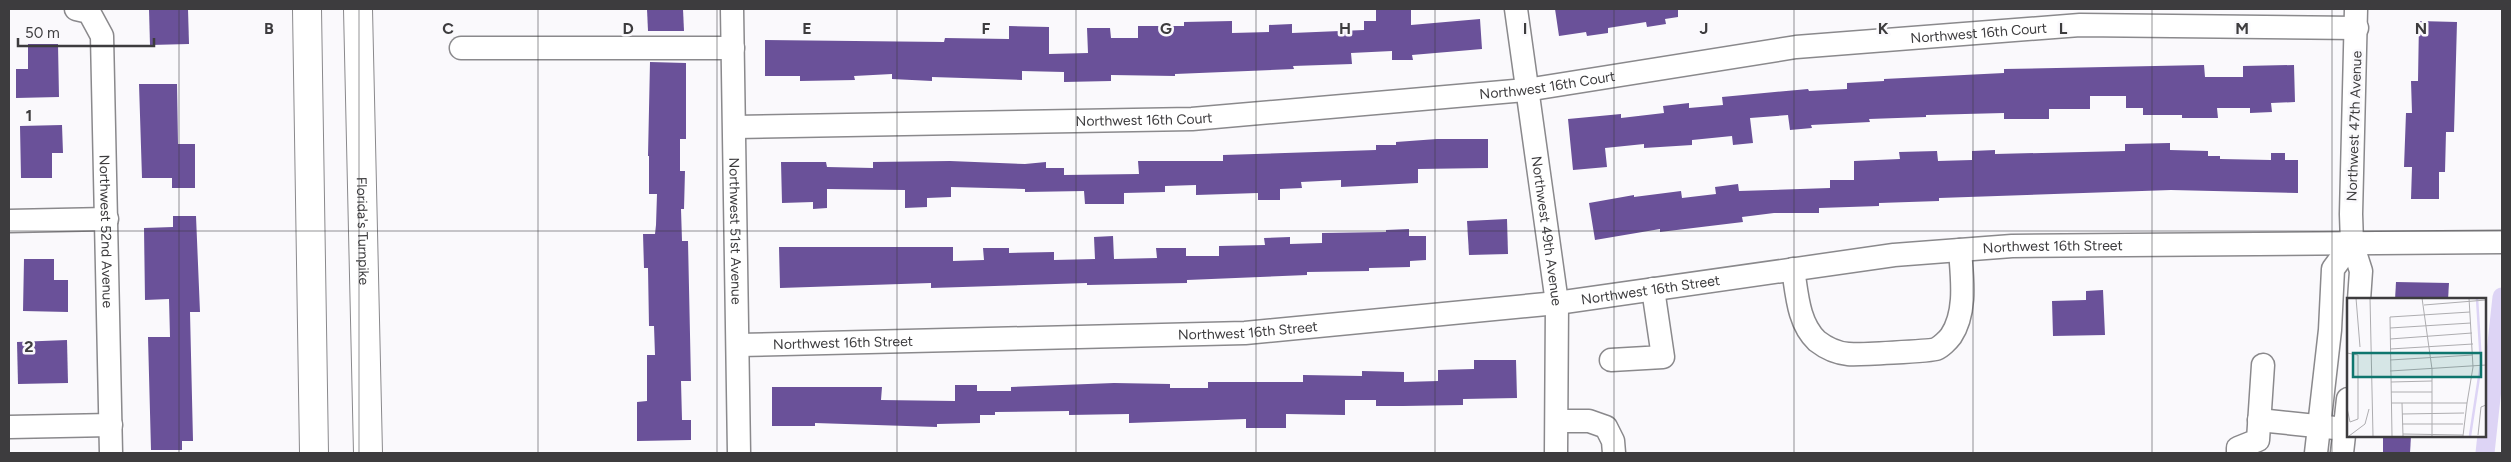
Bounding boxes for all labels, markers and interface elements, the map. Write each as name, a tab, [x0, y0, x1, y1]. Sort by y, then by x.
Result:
scale bar	[18, 15, 154, 47]
text: B	[264, 19, 274, 38]
text: C	[442, 19, 454, 38]
text: D	[622, 19, 634, 38]
text: E	[802, 19, 812, 38]
text: F	[982, 19, 991, 38]
text: G	[1160, 19, 1172, 38]
text: H	[1339, 19, 1351, 38]
text: I	[1523, 19, 1527, 38]
text: J	[1700, 19, 1708, 38]
text: K	[1878, 19, 1889, 38]
text: L	[2059, 19, 2068, 38]
text: M	[2235, 19, 2249, 38]
text: N	[2415, 19, 2427, 38]
street label: Northwest 16th Court	[1910, 20, 2048, 47]
text: 50 m	[25, 24, 60, 42]
street label: Northwest 47th Avenue	[2343, 50, 2366, 202]
street label: Northwest 16th Court	[1479, 68, 1616, 103]
text: 1	[26, 106, 32, 125]
street label: Northwest 16th Court	[1075, 109, 1213, 130]
street label: Northwest 52nd Avenue	[96, 155, 116, 308]
street label: Northwest 49th Avenue	[1528, 155, 1565, 307]
street label: Northwest 51st Avenue	[725, 157, 745, 305]
street label: Florida's Turnpike	[353, 177, 372, 286]
street label: Northwest 16th Street	[1982, 237, 2123, 257]
street label: Northwest 16th Street	[1580, 272, 1721, 308]
inset map	[2347, 298, 2486, 437]
street label: Northwest 16th Street	[1178, 318, 1318, 344]
street label: Northwest 16th Street	[773, 333, 913, 353]
text: 2	[24, 337, 34, 356]

